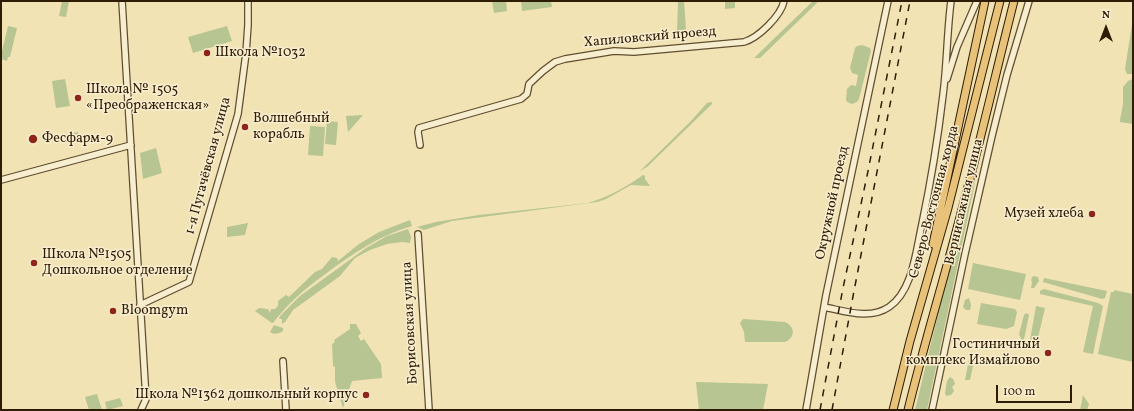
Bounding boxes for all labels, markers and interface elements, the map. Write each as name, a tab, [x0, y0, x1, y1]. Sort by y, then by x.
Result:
north arrow	[1086, 8, 1126, 48]
text: N	[1102, 8, 1110, 23]
street label: Хапиловский проезд	[583, 24, 717, 52]
place label: Школа №1032	[215, 45, 306, 61]
marker: Школа №1032	[202, 48, 212, 58]
place label: Школа № 1505 «Преображенская»	[86, 82, 209, 114]
marker: Школа № 1505 «Преображенская»	[73, 93, 83, 103]
street label: 1-я Пугачёвская улица	[183, 95, 235, 237]
place label: Волшебный корабль	[253, 111, 329, 144]
marker: Волшебный корабль	[240, 122, 250, 132]
street label: Северо-Восточная хорда	[906, 124, 964, 280]
place label: Фесфарм-9	[42, 131, 113, 147]
marker: Фесфарм-9	[27, 133, 39, 145]
street label: Вернисажная улица	[942, 137, 988, 267]
street label: Окружной проезд	[813, 145, 853, 261]
place label: Музей хлеба	[1004, 206, 1084, 222]
marker: Музей хлеба	[1087, 209, 1097, 219]
place label: Школа №1505 Дошкольное отделение	[42, 247, 193, 280]
marker: Школа №1505 Дошкольное отделение	[29, 258, 39, 268]
street label: Борисовская улица	[399, 261, 423, 385]
place label: Bloomgym	[121, 303, 188, 319]
marker: Bloomgym	[108, 306, 118, 316]
place label: Гостиничный комплекс Измайлово	[906, 337, 1040, 370]
marker: Гостиничный комплекс Измайлово	[1043, 348, 1053, 358]
scale bar	[998, 377, 1074, 403]
text: 100 m	[1003, 384, 1035, 400]
place label: Школа №1362 дошкольный корпус	[135, 387, 358, 403]
marker: Школа №1362 дошкольный корпус	[361, 390, 371, 400]

